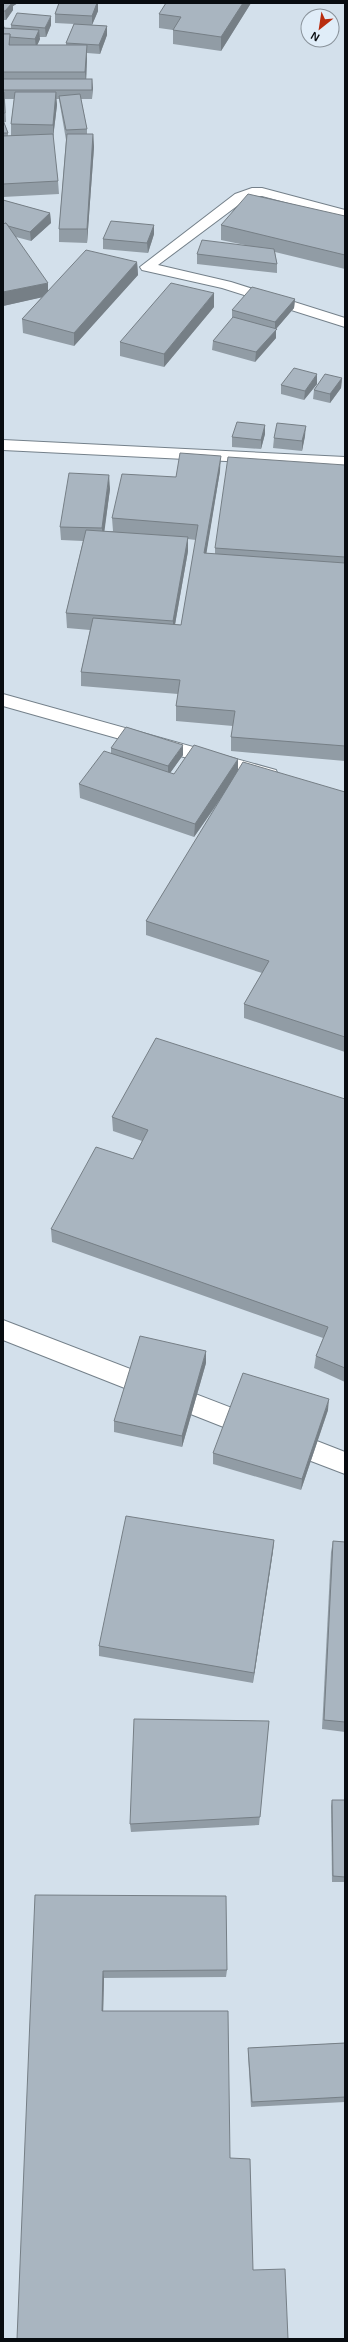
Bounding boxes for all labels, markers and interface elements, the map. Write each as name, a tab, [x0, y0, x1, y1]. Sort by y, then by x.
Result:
north arrow	[300, 8, 340, 48]
text: N	[309, 29, 321, 44]

